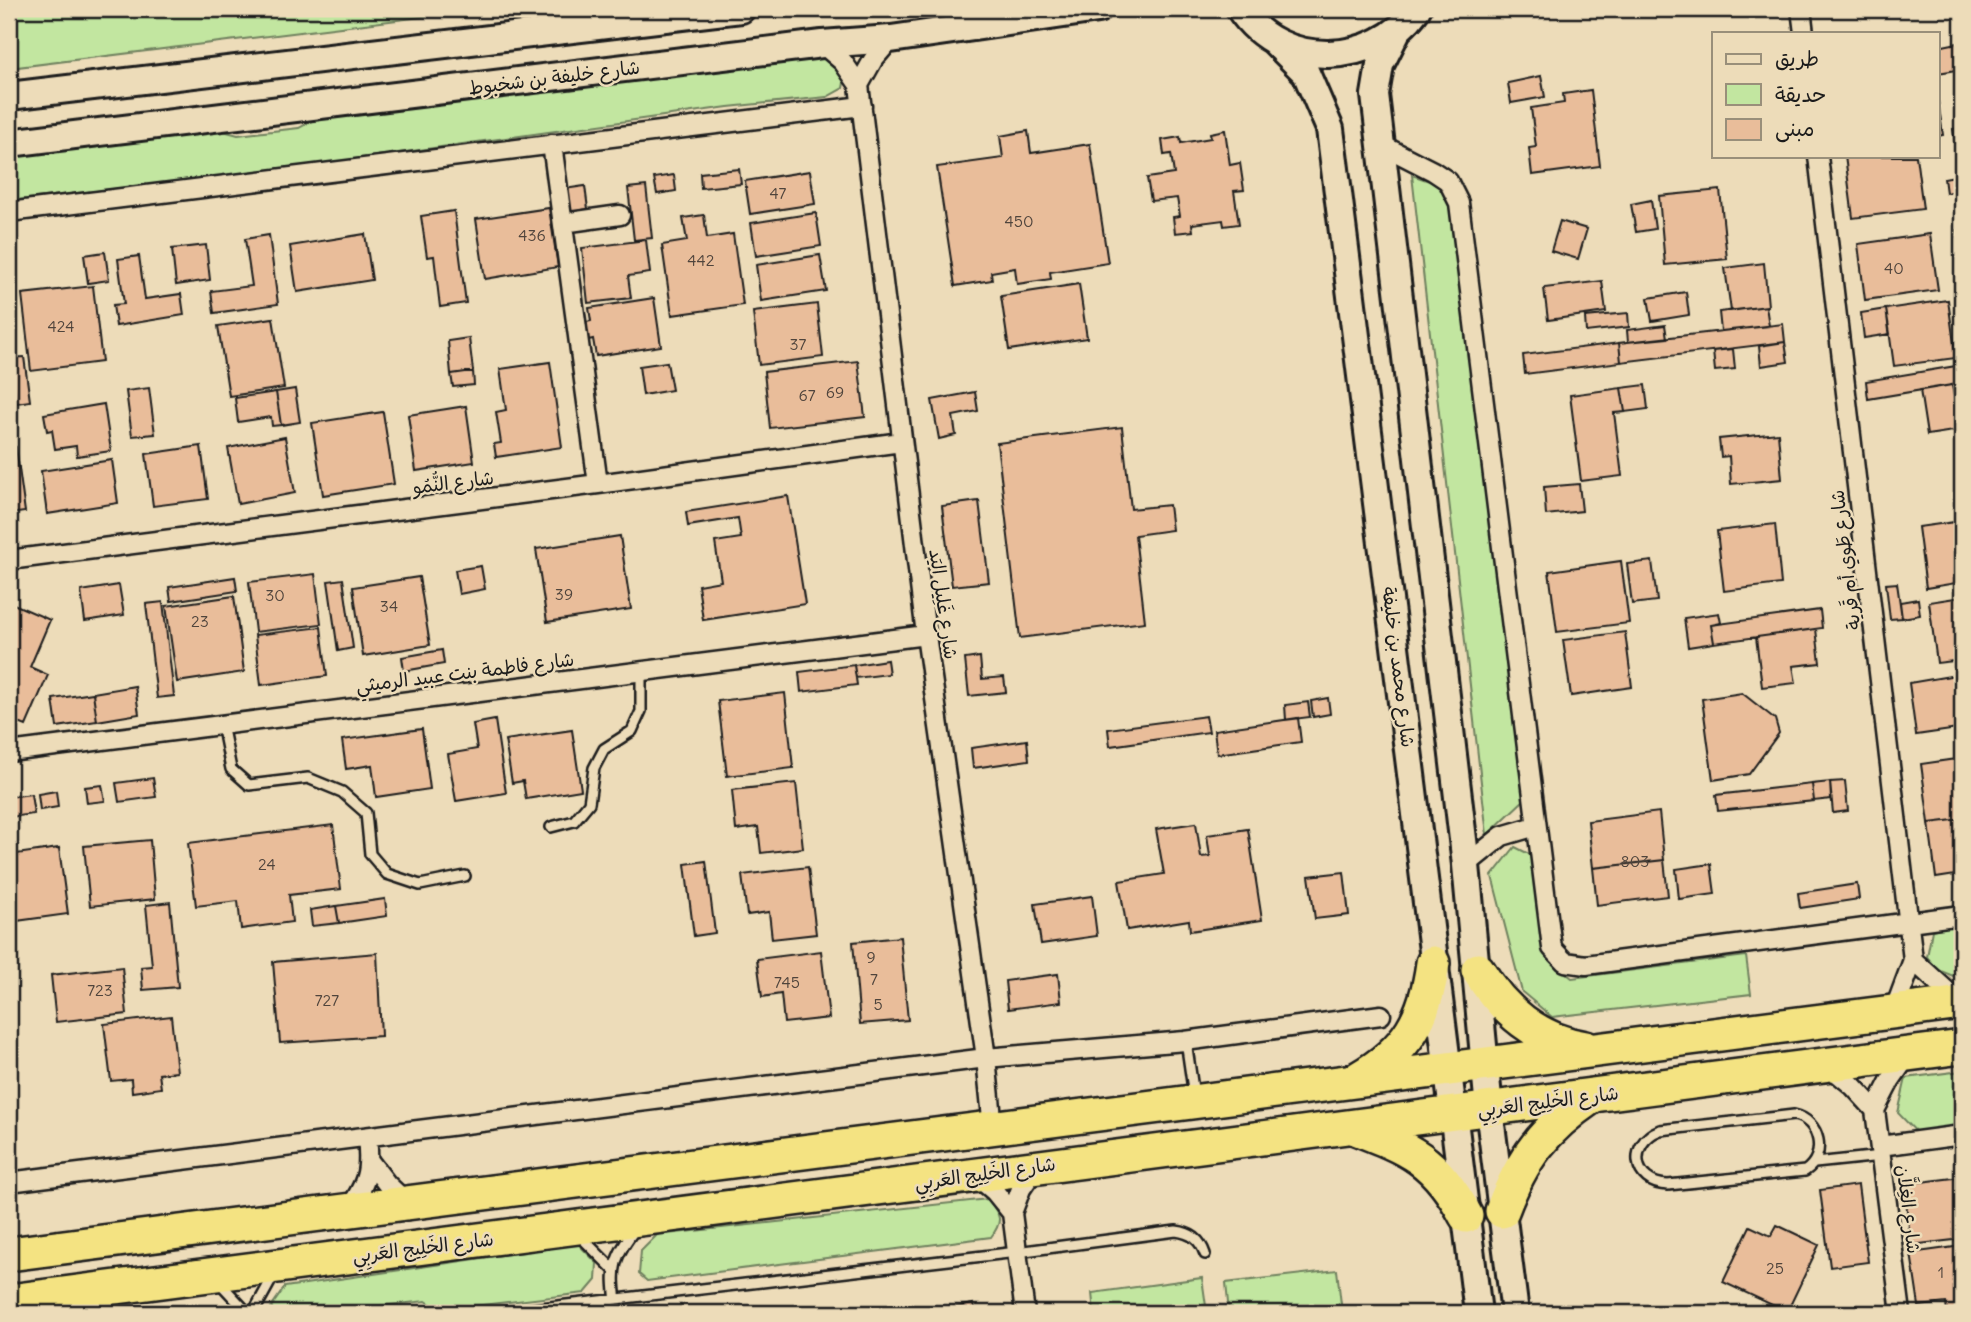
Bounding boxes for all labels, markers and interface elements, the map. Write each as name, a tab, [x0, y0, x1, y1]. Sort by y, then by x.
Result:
legend	[1712, 32, 1940, 158]
text: طريق	[1775, 45, 1819, 72]
street label: شارع خليفة بن شخبوط	[467, 55, 641, 101]
text: حديقة	[1775, 81, 1826, 108]
text: مبنى	[1775, 115, 1814, 143]
house number: 47	[770, 183, 787, 203]
house number: 450	[1005, 211, 1033, 231]
house number: 436	[518, 225, 546, 245]
house number: 442	[687, 250, 715, 270]
house number: 40	[1884, 258, 1904, 278]
house number: 424	[47, 316, 75, 336]
house number: 37	[790, 334, 807, 354]
house number: 69	[826, 382, 844, 402]
house number: 67	[798, 385, 816, 405]
street label: شارع النُّمُو	[410, 463, 495, 501]
street label: شارع طَوي أم قَرية	[1824, 488, 1868, 631]
street label: شارع غَلِيل اليَد	[922, 547, 964, 661]
house number: 39	[555, 584, 573, 604]
house number: 30	[265, 585, 285, 605]
street label: شارع محمد بن خليفة	[1375, 585, 1421, 749]
house number: 34	[380, 596, 398, 616]
house number: 23	[191, 611, 209, 631]
street label: شارع فاطمة بنت عبيد الرميثي	[354, 647, 576, 702]
house number: 803	[1621, 851, 1649, 871]
house number: 24	[258, 854, 276, 874]
house number: 9	[866, 947, 876, 967]
house number: 7	[870, 969, 878, 989]
house number: 745	[774, 972, 800, 992]
house number: 723	[87, 980, 113, 1000]
house number: 727	[315, 990, 339, 1010]
house number: 5	[873, 994, 883, 1014]
street label: شارع الخَلِيج العَربِي	[1476, 1080, 1621, 1127]
street label: شارع الخَلِيج العَربِي	[913, 1151, 1058, 1200]
street label: شارع الغِلاَّن	[1890, 1163, 1930, 1255]
street label: شارع الخَلِيج العَربِي	[351, 1226, 496, 1273]
house number: 25	[1766, 1258, 1784, 1278]
house number: 1	[1938, 1262, 1944, 1282]

